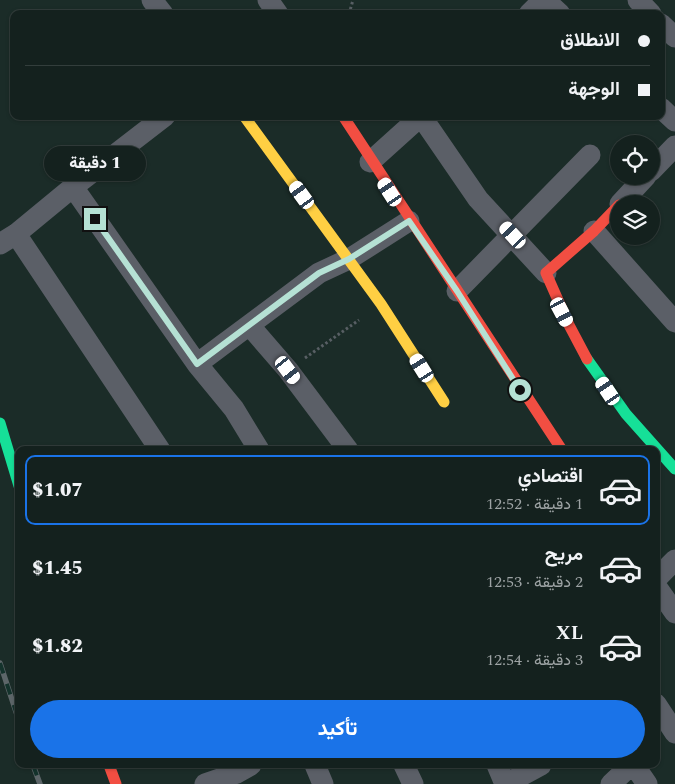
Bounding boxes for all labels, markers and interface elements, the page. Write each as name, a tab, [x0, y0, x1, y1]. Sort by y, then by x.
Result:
text: الانطلاق	[560, 26, 620, 55]
text: الوجهة	[568, 75, 620, 104]
map controls	[610, 135, 660, 245]
button: locate	[610, 135, 660, 185]
callout: 1 دقيقة	[44, 146, 146, 182]
text: 1 دقيقة	[69, 151, 121, 175]
car	[375, 175, 404, 209]
car	[287, 178, 316, 212]
button: layers	[610, 195, 660, 245]
route end	[84, 208, 106, 230]
car	[497, 219, 528, 251]
car	[548, 295, 575, 329]
car	[407, 351, 436, 385]
car	[272, 354, 303, 386]
car	[593, 374, 622, 408]
route start	[509, 379, 531, 401]
text: اقتصادي	[518, 462, 583, 491]
icon: car	[598, 468, 643, 513]
text: $1.07	[32, 476, 83, 505]
text: 1 دقيقة · 12:52	[486, 492, 583, 516]
text: مريح	[545, 540, 583, 569]
icon: car	[598, 546, 643, 591]
text: $1.45	[32, 554, 83, 583]
text: 2 دقيقة · 12:53	[486, 570, 583, 594]
text: XL	[556, 619, 583, 648]
icon: car	[598, 624, 643, 669]
text: $1.82	[32, 632, 83, 661]
text: 3 دقيقة · 12:54	[486, 648, 583, 672]
button: تأكيد	[30, 700, 645, 758]

